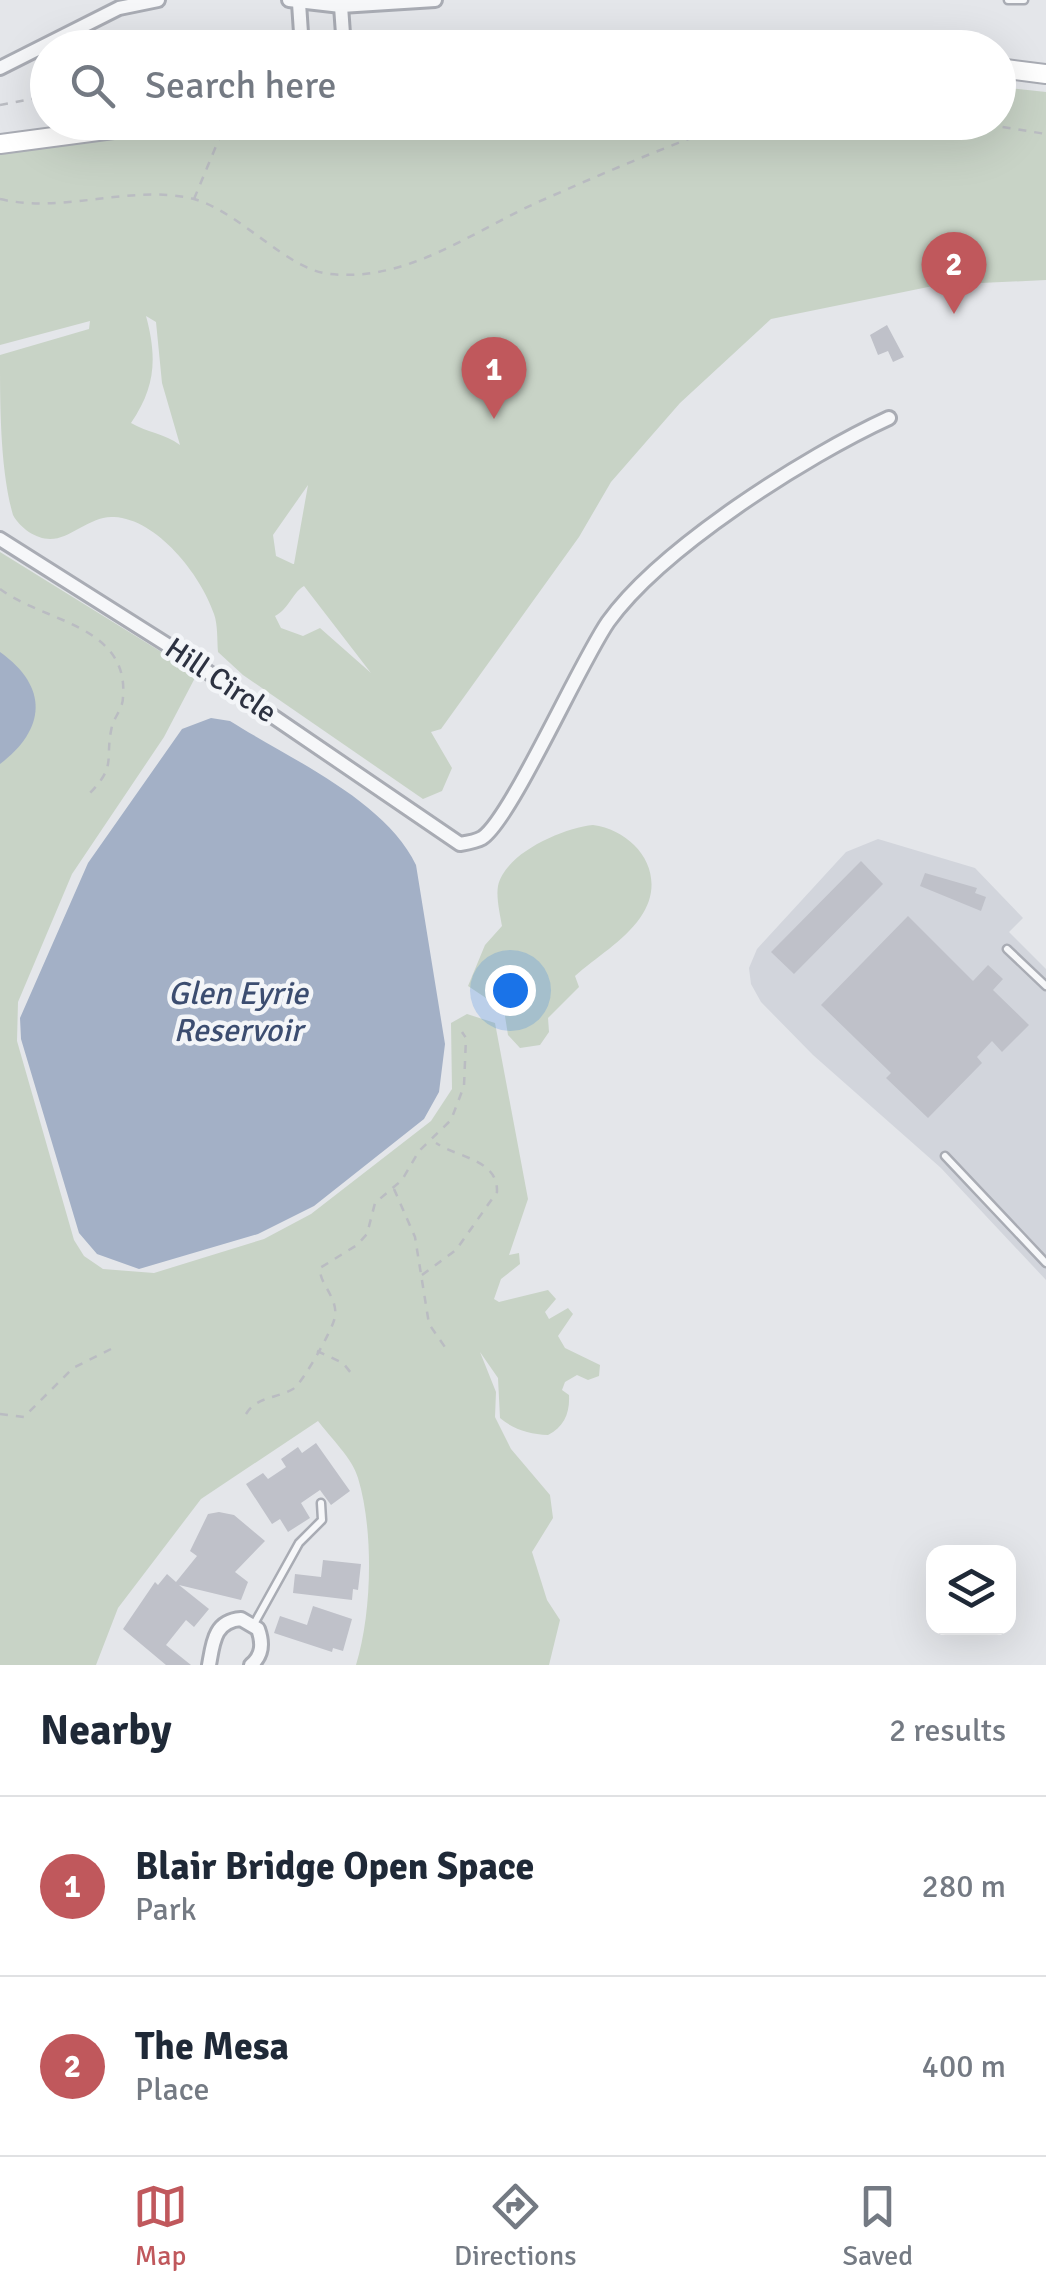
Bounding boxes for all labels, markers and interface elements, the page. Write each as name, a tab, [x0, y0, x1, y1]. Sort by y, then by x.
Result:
search box	[30, 30, 1016, 140]
icon: search	[65, 58, 120, 113]
text: Search here	[145, 62, 337, 109]
pin: 2	[922, 232, 986, 314]
pin: 1	[462, 336, 526, 419]
street label: Hill Circle	[158, 630, 284, 731]
your location	[485, 965, 536, 1016]
water label: Glen Eyrie Reservoir	[168, 974, 310, 1050]
map controls	[926, 1545, 1016, 1635]
button: layers	[926, 1545, 1016, 1635]
text: Nearby	[40, 1705, 172, 1756]
text: 2 results	[889, 1711, 1006, 1750]
text: Blair Bridge Open Space	[135, 1843, 534, 1890]
text: 1	[64, 1867, 81, 1906]
text: 280 m	[922, 1867, 1006, 1906]
text: Park	[135, 1890, 197, 1929]
text: The Mesa	[135, 2023, 289, 2070]
text: 2	[64, 2047, 81, 2086]
text: 400 m	[922, 2047, 1006, 2086]
text: Place	[135, 2070, 210, 2109]
tab: Map	[133, 2179, 188, 2273]
tab: Directions	[454, 2179, 576, 2273]
tab: Saved	[842, 2179, 913, 2273]

